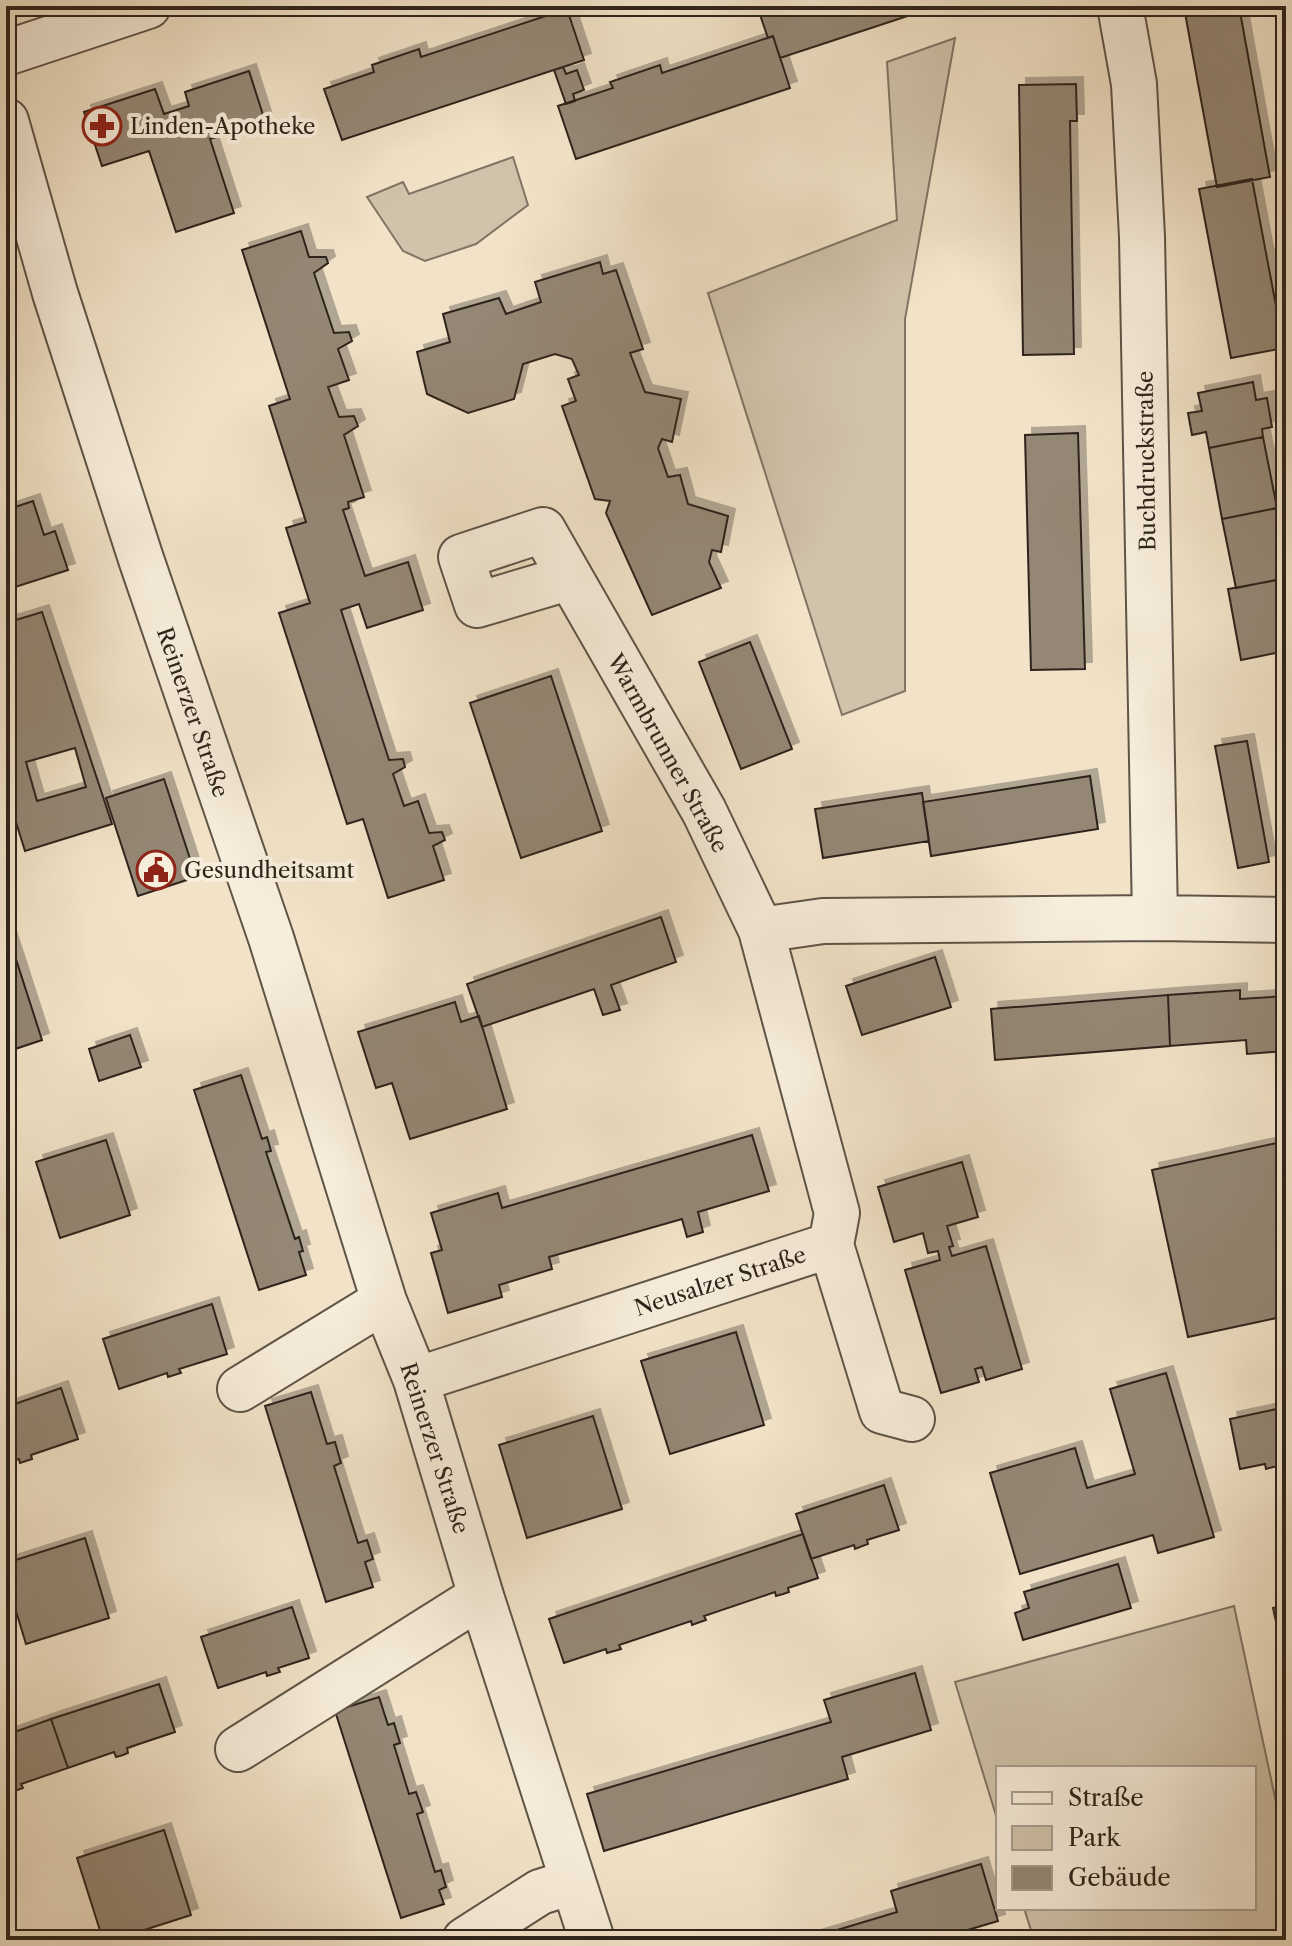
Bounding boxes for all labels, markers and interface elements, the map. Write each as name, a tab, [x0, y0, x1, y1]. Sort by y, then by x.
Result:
pharmacy icon: Linden-Apotheke	[81, 105, 123, 147]
place label: Linden-Apotheke	[130, 113, 315, 140]
street label: Buchdruckstraße	[1131, 371, 1162, 551]
street label: Reinerzer Straße	[151, 624, 234, 801]
street label: Warmbrunner Straße	[601, 648, 734, 858]
public building icon: Gesundheitsamt	[135, 849, 177, 891]
place label: Gesundheitsamt	[184, 857, 355, 884]
street label: Neusalzer Straße	[631, 1241, 809, 1322]
street label: Reinerzer Straße	[394, 1359, 475, 1537]
legend	[996, 1766, 1256, 1910]
text: Straße	[1068, 1783, 1144, 1812]
text: Park	[1068, 1823, 1121, 1852]
text: Gebäude	[1068, 1863, 1171, 1892]

